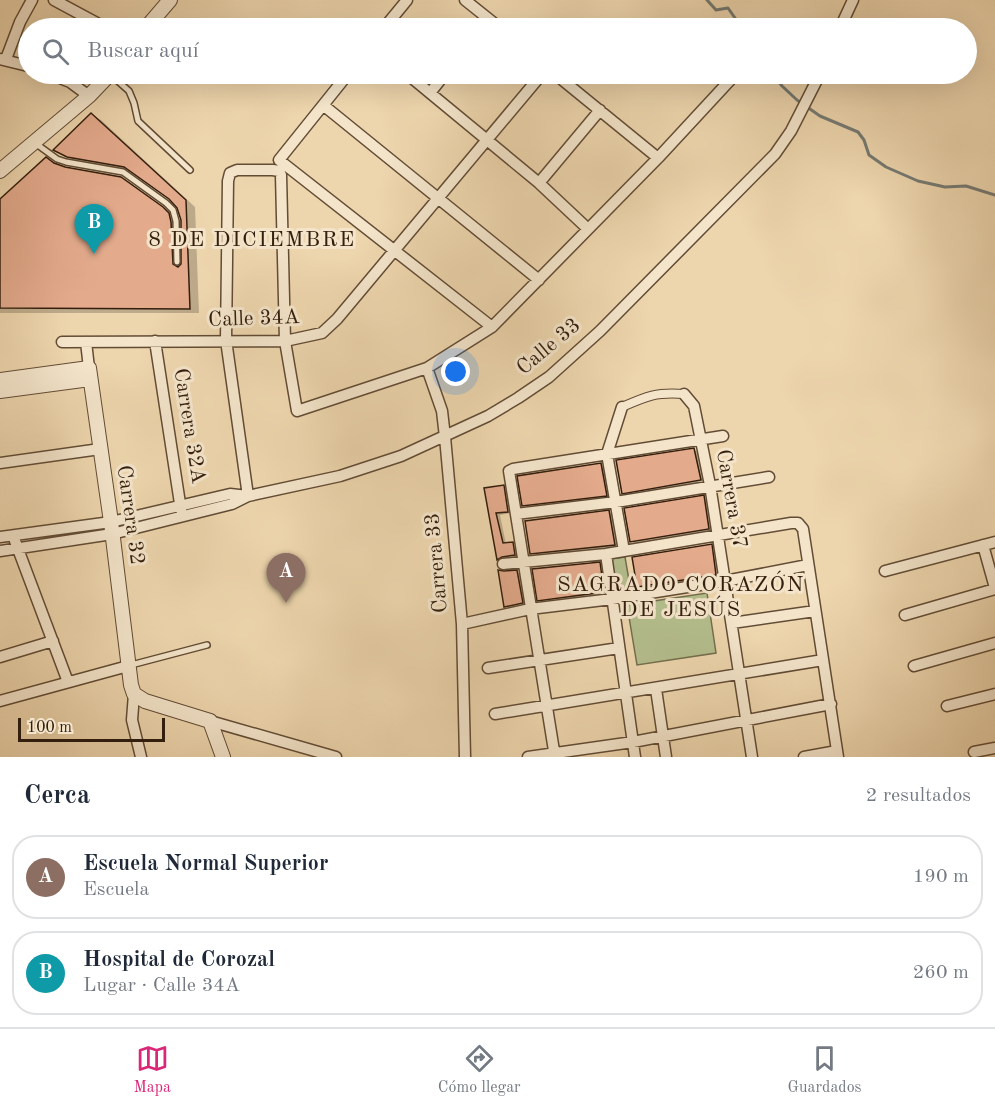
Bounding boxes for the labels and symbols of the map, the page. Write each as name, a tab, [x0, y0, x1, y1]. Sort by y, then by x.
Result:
pin: B	[74, 204, 113, 254]
district label: 8 DE DICIEMBRE	[148, 229, 356, 251]
street label: Calle 34A	[208, 307, 300, 331]
street label: Calle 33	[513, 315, 585, 379]
your location	[441, 357, 470, 386]
street label: Carrera 32A	[170, 367, 208, 485]
street label: Carrera 37	[712, 448, 750, 550]
street label: Carrera 32	[113, 464, 147, 566]
street label: Carrera 33	[422, 512, 452, 614]
pin: A	[266, 554, 306, 603]
district label: SAGRADO CORAZÓN DE JESÚS	[557, 570, 805, 621]
scale bar	[18, 715, 165, 742]

